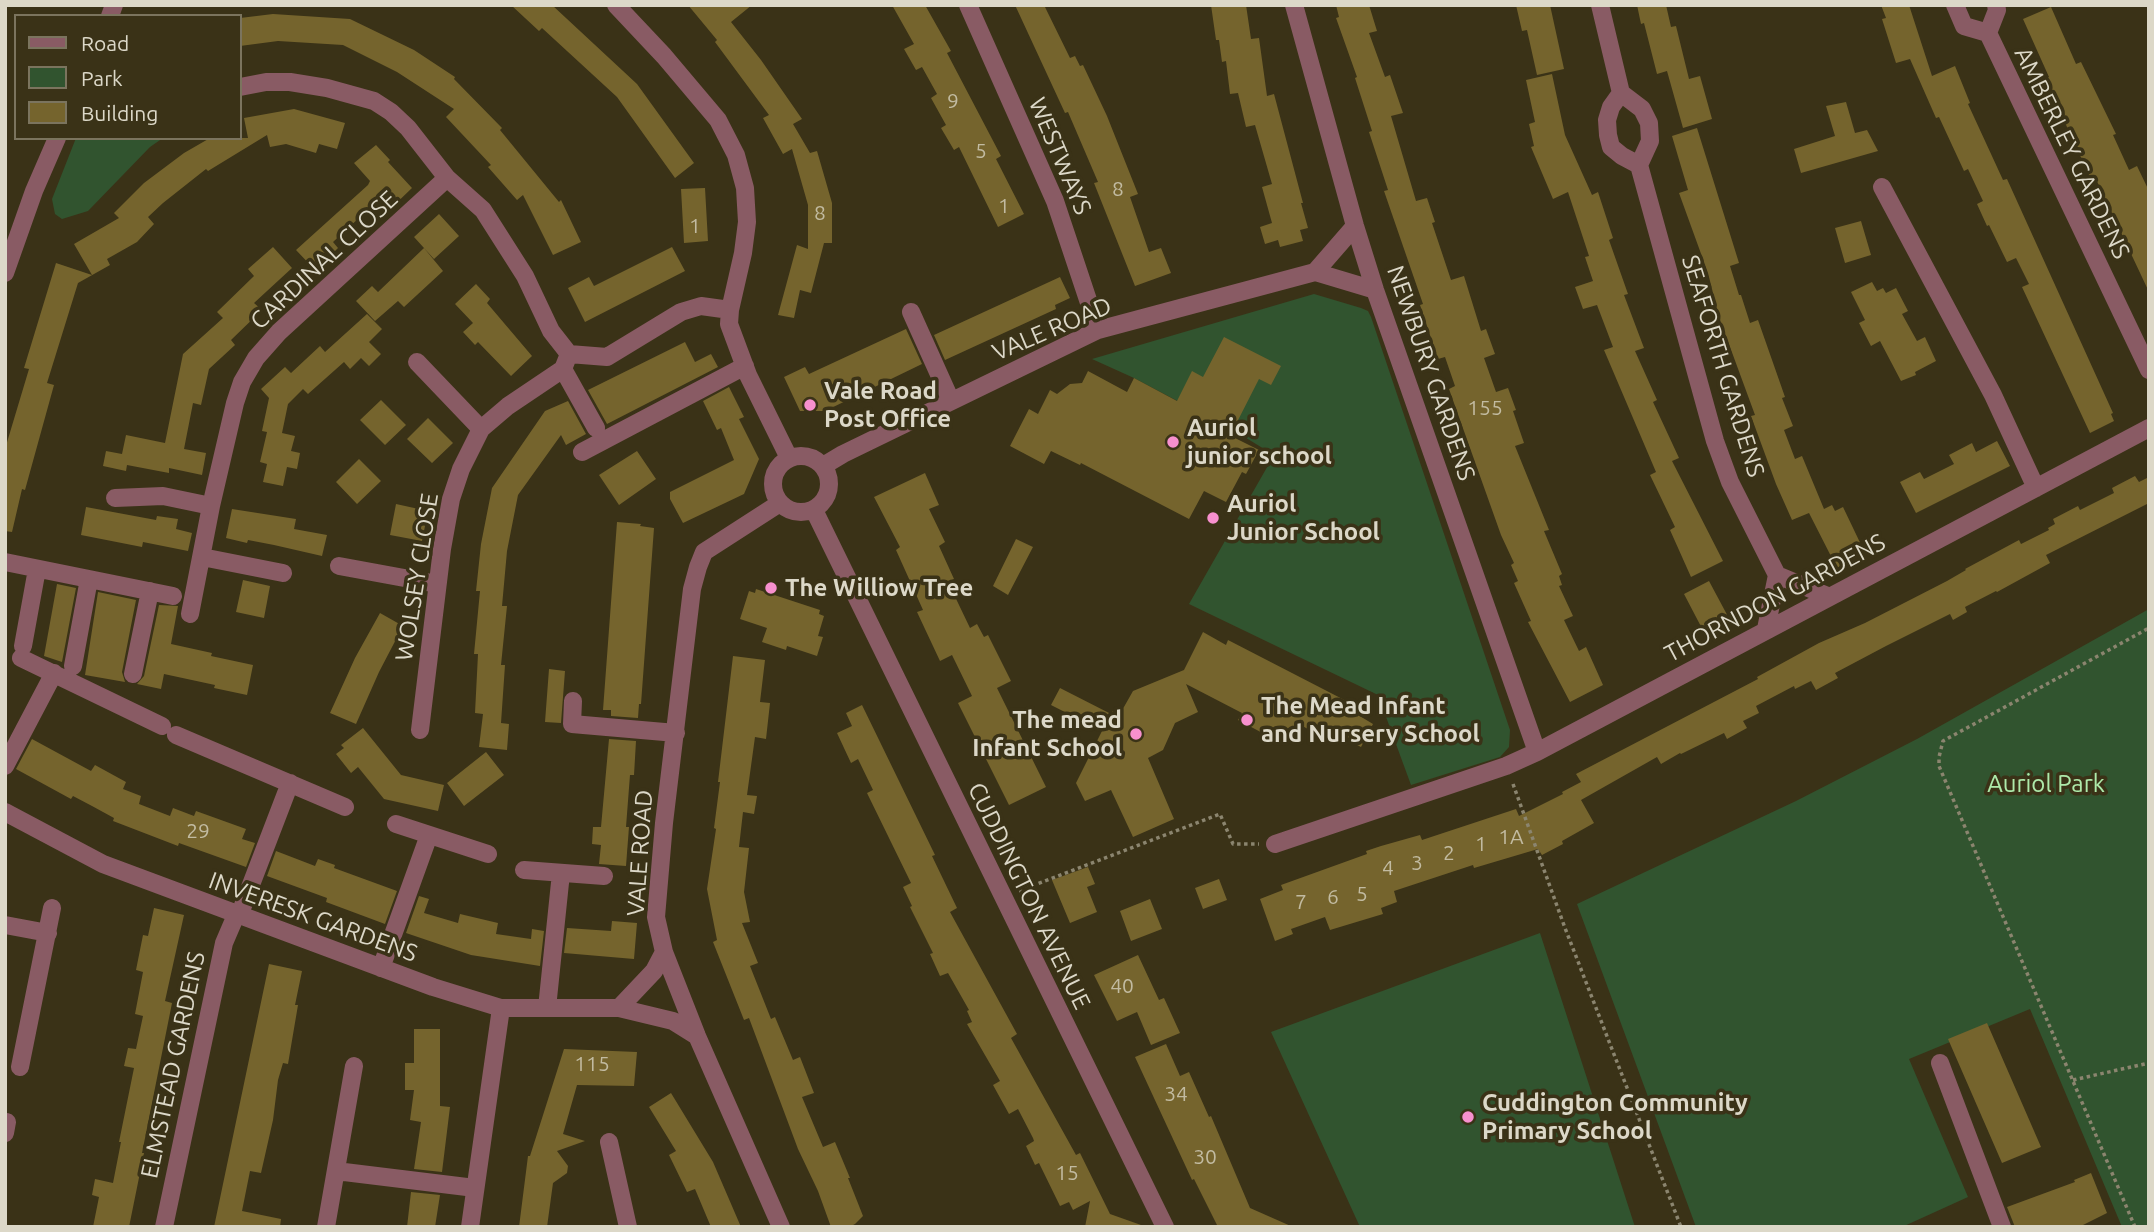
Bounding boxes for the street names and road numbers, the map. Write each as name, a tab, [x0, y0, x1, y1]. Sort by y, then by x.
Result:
street label: AMBERLEY GARDENS	[2008, 42, 2136, 264]
street label: WESTWAYS	[1022, 93, 1098, 219]
street label: CARDINAL CLOSE	[245, 185, 403, 335]
street label: SEAFORTH GARDENS	[1676, 252, 1770, 480]
street label: NEWBURY GARDENS	[1381, 262, 1481, 484]
street label: VALE ROAD	[988, 291, 1116, 367]
street label: WOLSEY CLOSE	[390, 491, 444, 663]
street label: THORNDON GARDENS	[1660, 528, 1890, 668]
street label: CUDDINGTON AVENUE	[962, 778, 1096, 1014]
street label: VALE ROAD	[621, 789, 659, 917]
street label: INVERESK GARDENS	[205, 866, 421, 968]
street label: ELMSTEAD GARDENS	[135, 949, 211, 1181]

